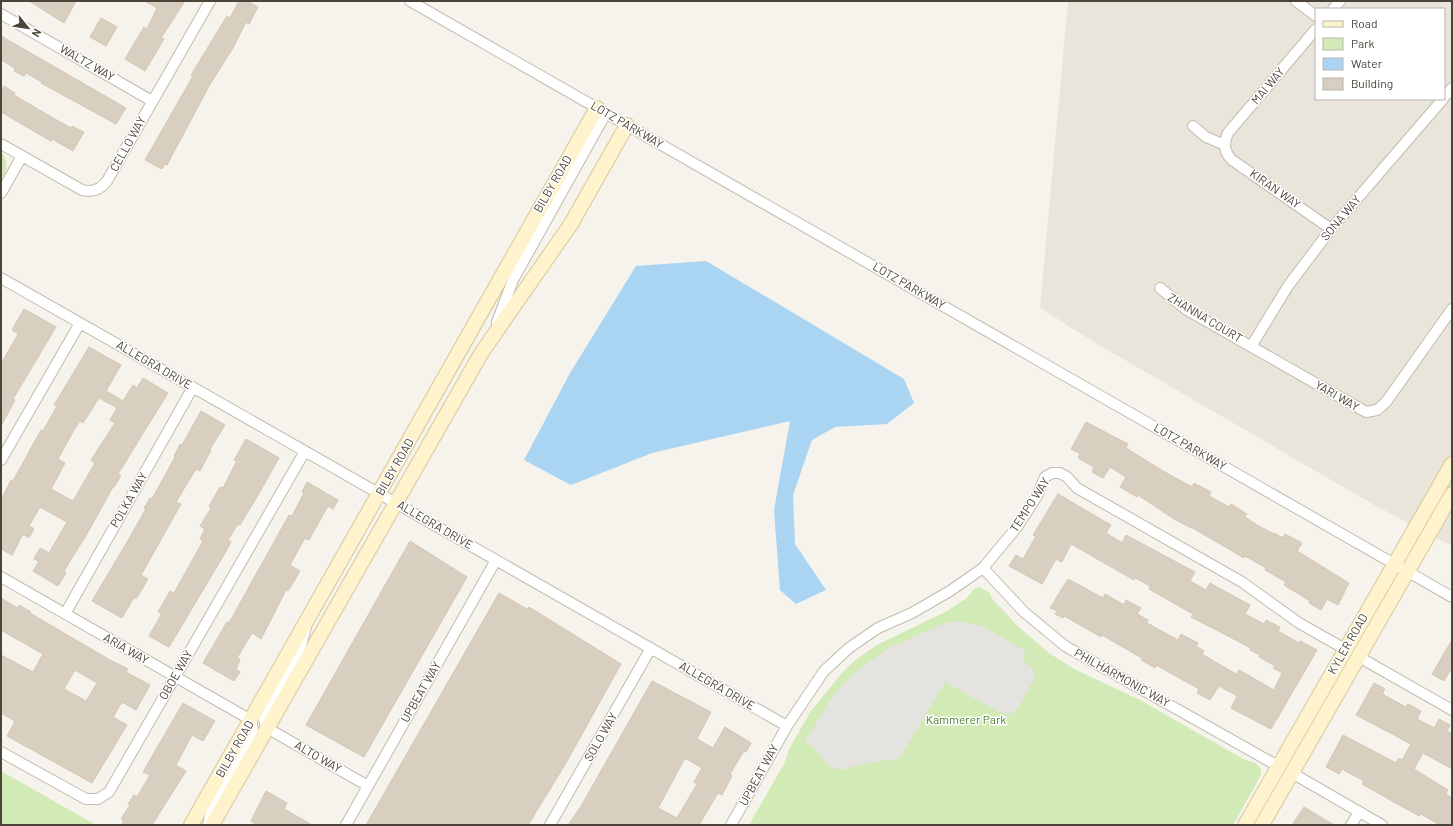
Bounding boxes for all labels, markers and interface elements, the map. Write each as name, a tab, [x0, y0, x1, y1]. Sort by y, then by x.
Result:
north arrow	[8, 8, 48, 48]
legend	[1315, 8, 1445, 100]
text: Road	[1351, 16, 1378, 30]
text: N	[30, 27, 45, 40]
text: Park	[1351, 36, 1375, 50]
street label: WALTZ WAY	[58, 41, 118, 84]
text: Water	[1351, 56, 1383, 70]
street label: MAI WAY	[1248, 64, 1287, 107]
text: Building	[1351, 76, 1393, 90]
street label: LOTZ PARKWAY	[589, 98, 666, 151]
street label: CELLO WAY	[106, 113, 148, 173]
street label: BILBY ROAD	[530, 153, 574, 214]
street label: KIRAN WAY	[1248, 166, 1304, 211]
street label: SONA WAY	[1317, 192, 1363, 243]
street label: LOTZ PARKWAY	[871, 259, 948, 312]
street label: ZHANNA COURT	[1166, 289, 1245, 345]
street label: ALLEGRA DRIVE	[114, 337, 195, 391]
street label: YARI WAY	[1313, 377, 1362, 413]
street label: LOTZ PARKWAY	[1152, 420, 1229, 473]
street label: BILBY ROAD	[372, 436, 416, 497]
street label: POLKA WAY	[107, 469, 150, 530]
street label: TEMPO WAY	[1006, 474, 1052, 534]
street label: ALLEGRA DRIVE	[395, 497, 476, 551]
street label: KYLER ROAD	[1324, 611, 1370, 676]
street label: ARIA WAY	[101, 630, 152, 667]
street label: PHILHARMONIC WAY	[1072, 645, 1173, 709]
street label: OBOE WAY	[155, 647, 195, 702]
street label: UPBEAT WAY	[397, 658, 443, 724]
street label: ALLEGRA DRIVE	[677, 658, 758, 712]
street label: SOLO WAY	[581, 710, 620, 763]
park label: Kammerer Park	[926, 712, 1006, 726]
street label: BILBY ROAD	[212, 718, 256, 779]
street label: ALTO WAY	[293, 737, 345, 775]
street label: UPBEAT WAY	[736, 741, 781, 808]

